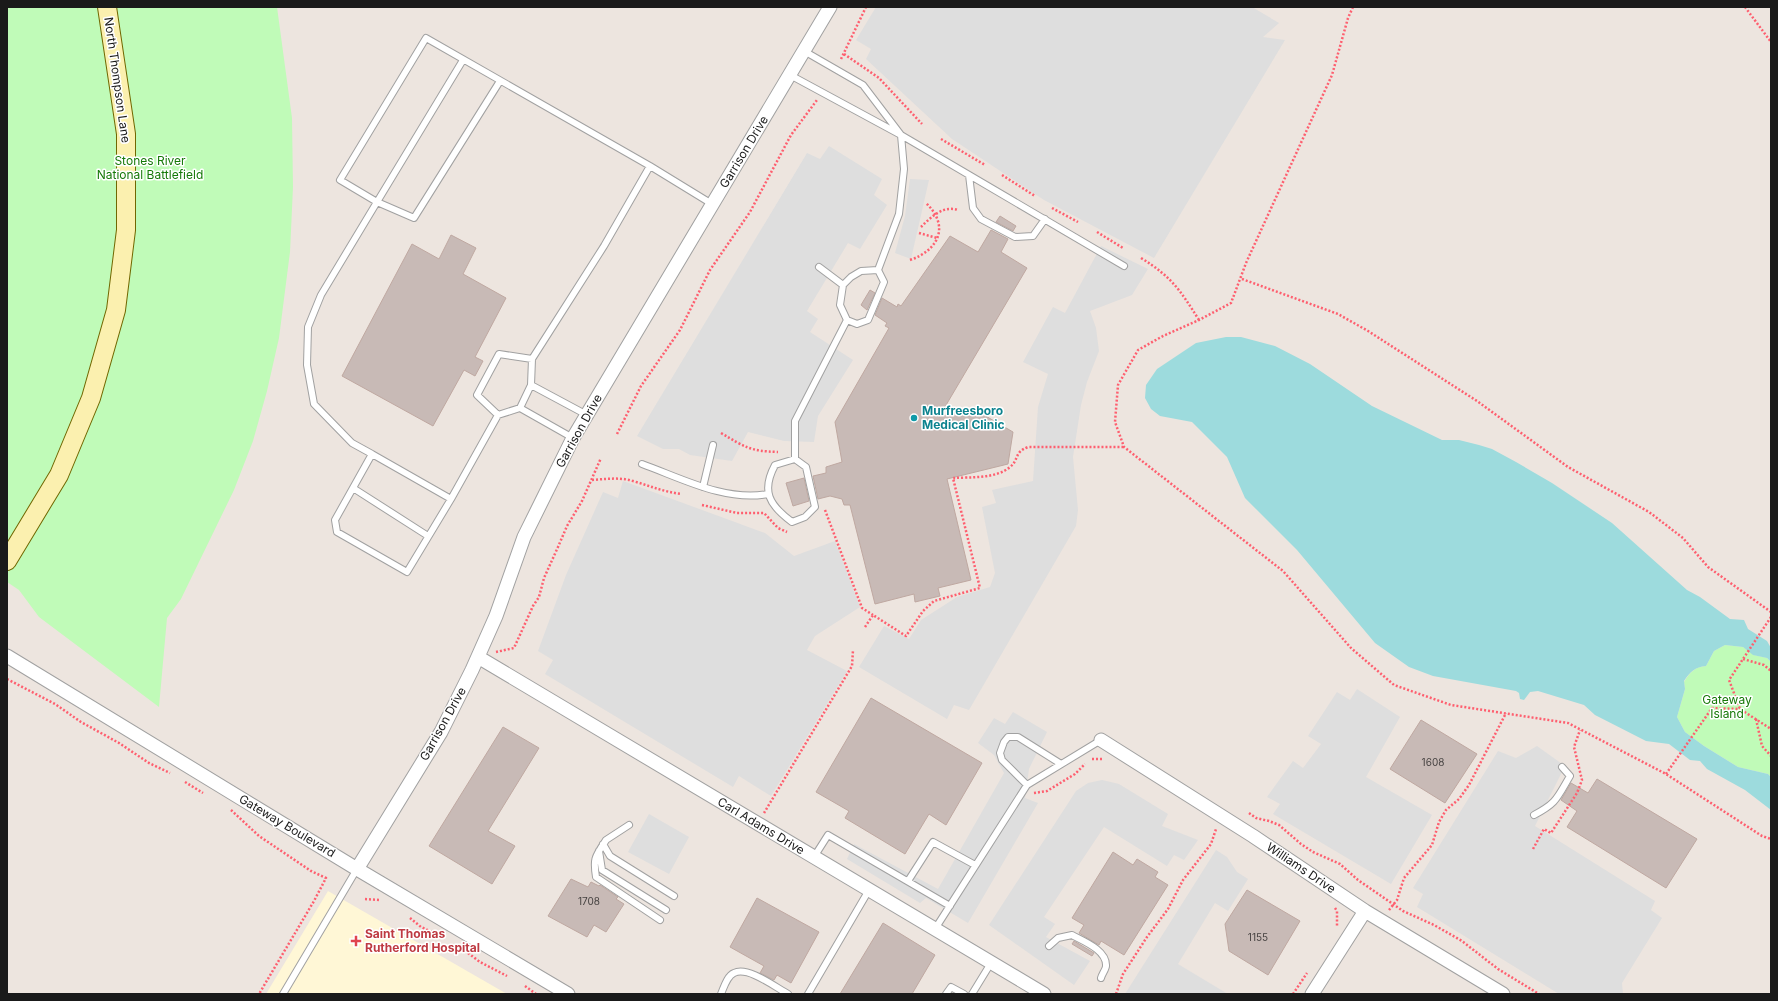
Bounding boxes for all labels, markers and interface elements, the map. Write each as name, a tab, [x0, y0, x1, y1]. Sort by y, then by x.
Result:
street label: North Thompson Lane	[101, 16, 134, 144]
street label: Garrison Drive	[716, 113, 771, 191]
park label: Stones River National Battlefield	[97, 153, 203, 182]
street label: Garrison Drive	[552, 391, 605, 470]
place label: Murfreesboro Medical Clinic	[922, 403, 1005, 432]
marker: Murfreesboro Medical Clinic	[909, 413, 919, 423]
street label: Garrison Drive	[416, 684, 469, 763]
park label: Gateway Island	[1702, 692, 1752, 721]
house number: 1608	[1422, 756, 1444, 768]
street label: Gateway Boulevard	[236, 791, 338, 860]
street label: Carl Adams Drive	[715, 794, 807, 857]
street label: Williams Drive	[1264, 839, 1339, 896]
house number: 1708	[578, 895, 600, 907]
place label: Saint Thomas Rutherford Hospital	[365, 926, 480, 955]
house number: 1155	[1248, 931, 1268, 943]
marker: Saint Thomas Rutherford Hospital	[350, 935, 362, 947]

